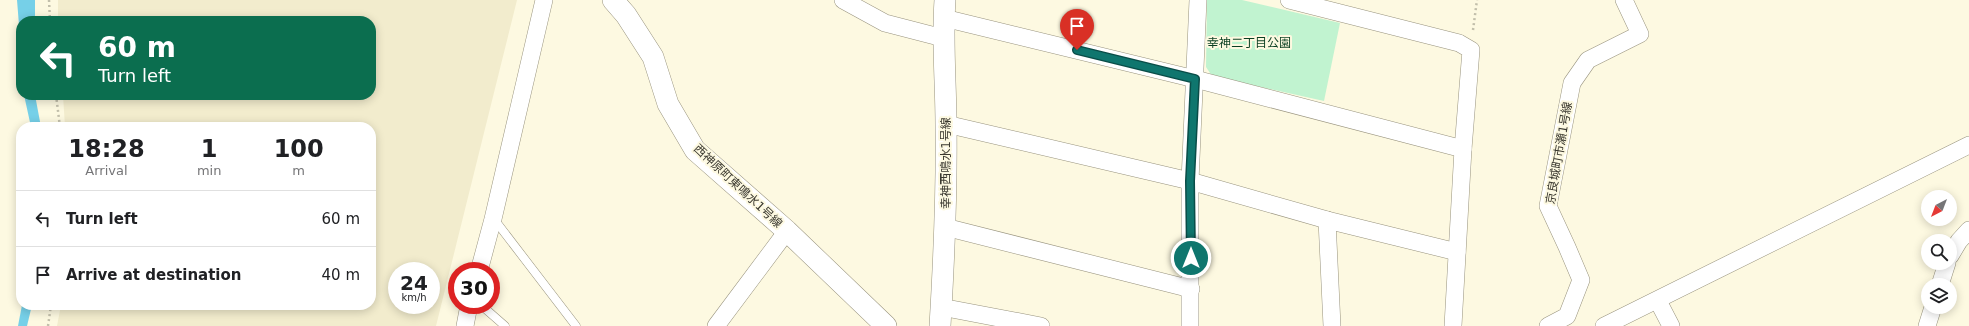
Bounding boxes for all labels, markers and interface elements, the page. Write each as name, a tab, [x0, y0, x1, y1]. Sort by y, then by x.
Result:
pin	[1060, 9, 1094, 50]
icon: arrive	[1066, 15, 1088, 37]
text: 60 m	[98, 31, 176, 64]
icon: left	[32, 32, 84, 84]
park label: 幸神二丁目公園	[1207, 36, 1291, 50]
text: Turn left	[98, 65, 171, 86]
street label: 京良城町市瀬1号線	[1543, 101, 1575, 205]
street label: 幸神西鳴水1号線	[939, 117, 953, 209]
text: 18:28	[68, 135, 145, 163]
text: 1	[201, 135, 217, 163]
text: 100	[274, 135, 324, 163]
street label: 西神原町東鳴水1号線	[691, 141, 785, 231]
text: Arrival	[85, 163, 128, 178]
text: min	[197, 163, 221, 178]
text: m	[292, 163, 305, 178]
north arrow	[1921, 190, 1957, 226]
map controls	[1921, 190, 1957, 314]
icon: left	[32, 208, 54, 230]
text: Turn left	[66, 210, 138, 228]
text: 60 m	[322, 210, 360, 228]
button: search	[1921, 234, 1957, 270]
position arrow	[1170, 237, 1212, 279]
speed limit sign: 30	[448, 262, 500, 314]
icon: arrive	[32, 264, 54, 286]
text: Arrive at destination	[66, 266, 241, 284]
text: 40 m	[322, 266, 360, 284]
text: 24	[400, 271, 428, 295]
button: layers	[1921, 278, 1957, 314]
text: km/h	[401, 292, 427, 303]

